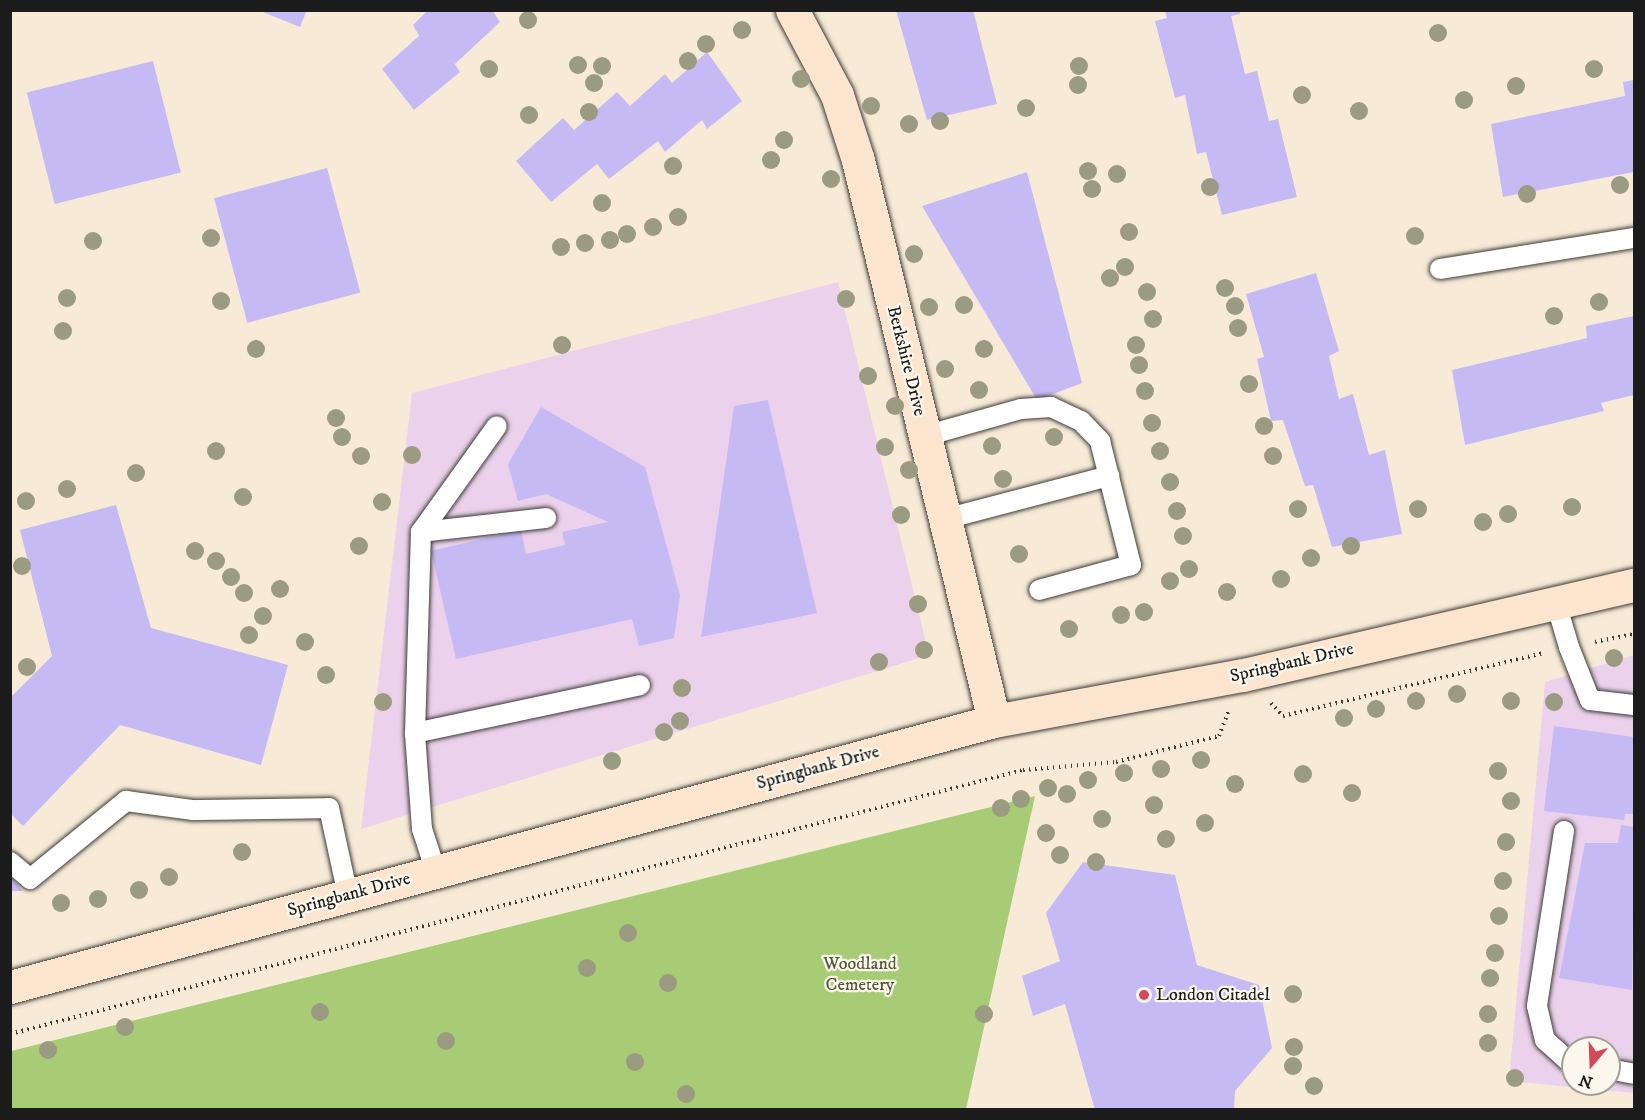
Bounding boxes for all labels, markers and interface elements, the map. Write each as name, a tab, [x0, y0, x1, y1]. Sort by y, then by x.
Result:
street label: Berkshire Drive	[882, 304, 930, 418]
street label: Springbank Drive	[1228, 638, 1356, 688]
street label: Springbank Drive	[754, 741, 882, 795]
street label: Springbank Drive	[285, 868, 413, 922]
park label: Woodland Cemetery	[823, 954, 897, 996]
place label: London Citadel	[1156, 984, 1270, 1006]
marker: London Citadel	[1137, 988, 1151, 1002]
north arrow	[1561, 1036, 1621, 1096]
text: N	[1576, 1070, 1595, 1093]

